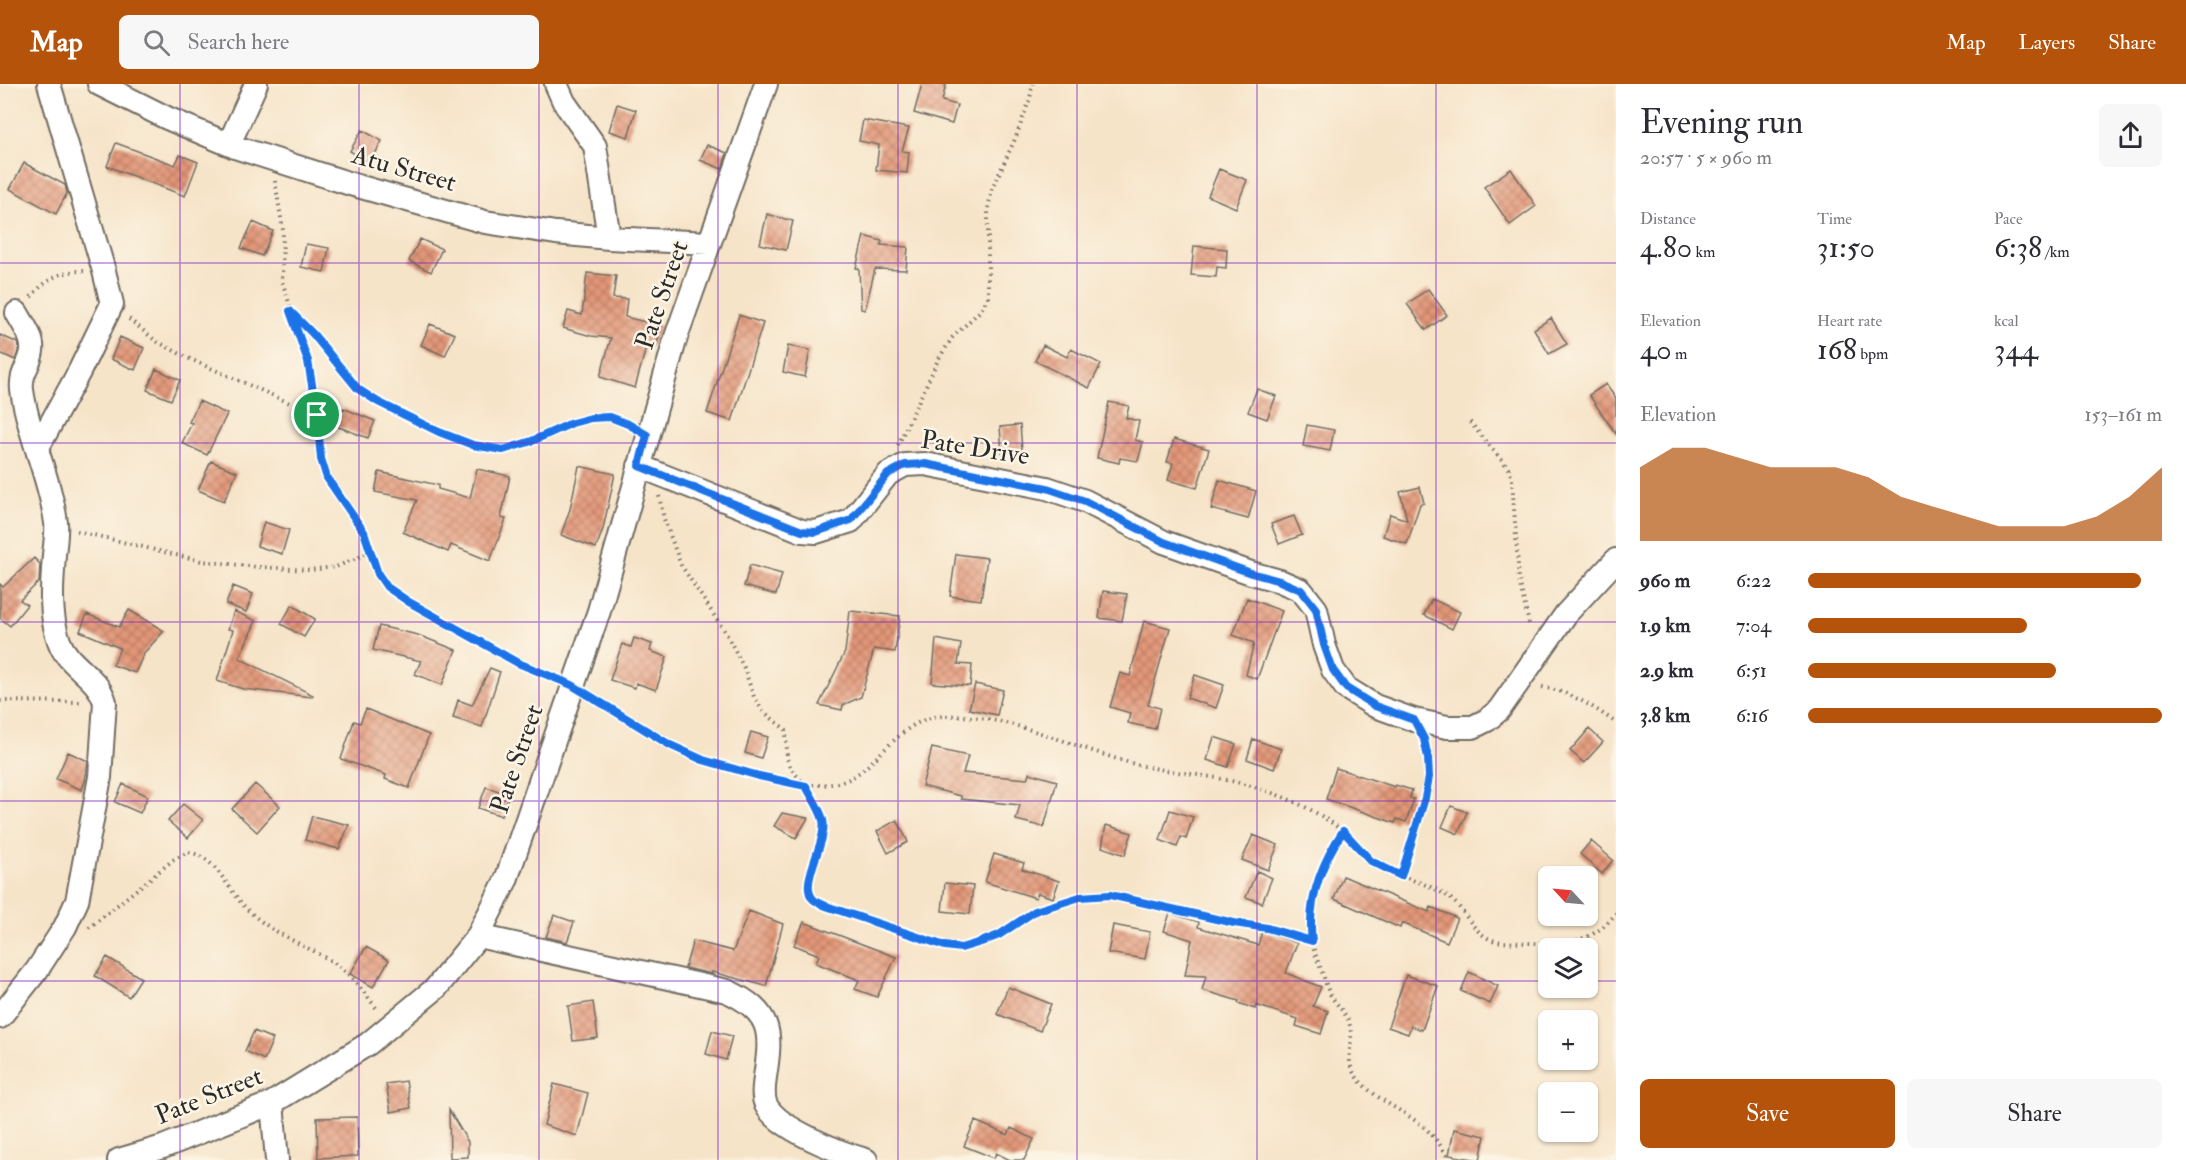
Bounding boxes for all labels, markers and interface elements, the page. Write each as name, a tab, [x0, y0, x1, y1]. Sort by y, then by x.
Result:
search box	[119, 15, 539, 69]
text: Map	[30, 25, 83, 60]
icon: search	[140, 26, 173, 59]
text: Search here	[188, 28, 289, 56]
text: Map	[1946, 29, 1986, 56]
text: Layers	[2019, 29, 2075, 56]
text: Share	[2108, 29, 2156, 56]
text: Evening run	[1640, 102, 1803, 143]
button: share	[2099, 104, 2162, 167]
street label: Atu Street	[347, 139, 460, 199]
text: 20:57 · 5 × 960 m	[1640, 145, 1772, 170]
text: Distance	[1640, 209, 1696, 229]
text: Time	[1817, 209, 1852, 229]
text: Pace	[1994, 209, 2023, 229]
text: 4.80	[1640, 229, 1692, 266]
text: 31:50	[1817, 229, 1875, 266]
text: 6:38	[1994, 229, 2042, 266]
street label: Pate Street	[629, 237, 695, 353]
text: km	[1692, 242, 1715, 262]
text: /km	[2042, 242, 2070, 262]
text: Elevation	[1640, 311, 1701, 331]
text: Heart rate	[1817, 311, 1882, 331]
text: kcal	[1994, 311, 2019, 331]
text: 40	[1640, 331, 1672, 368]
text: 168	[1817, 331, 1857, 368]
text: 344	[1994, 331, 2038, 368]
text: m	[1672, 344, 1687, 364]
text: bpm	[1857, 344, 1889, 364]
pin	[291, 389, 342, 440]
icon: arrive	[300, 398, 333, 431]
text: Elevation	[1640, 402, 1716, 427]
text: 153–161 m	[2084, 402, 2162, 427]
street label: Pate Drive	[918, 424, 1032, 472]
text: 960 m	[1640, 568, 1690, 593]
text: 6:22	[1736, 568, 1771, 593]
text: 1.9 km	[1640, 613, 1691, 638]
text: 7:04	[1736, 613, 1771, 638]
text: 2.9 km	[1640, 658, 1694, 683]
text: 6:51	[1736, 658, 1767, 683]
street label: Pate Street	[484, 701, 550, 817]
text: 3.8 km	[1640, 703, 1690, 728]
text: 6:16	[1736, 703, 1768, 728]
north arrow	[1538, 866, 1598, 926]
map controls	[1538, 866, 1598, 1142]
button: layers	[1538, 938, 1598, 998]
button: +	[1538, 1010, 1598, 1070]
street label: Pate Street	[151, 1060, 267, 1132]
button: Save	[1640, 1079, 1895, 1148]
button: Share	[1907, 1079, 2162, 1148]
button: −	[1538, 1082, 1598, 1142]

